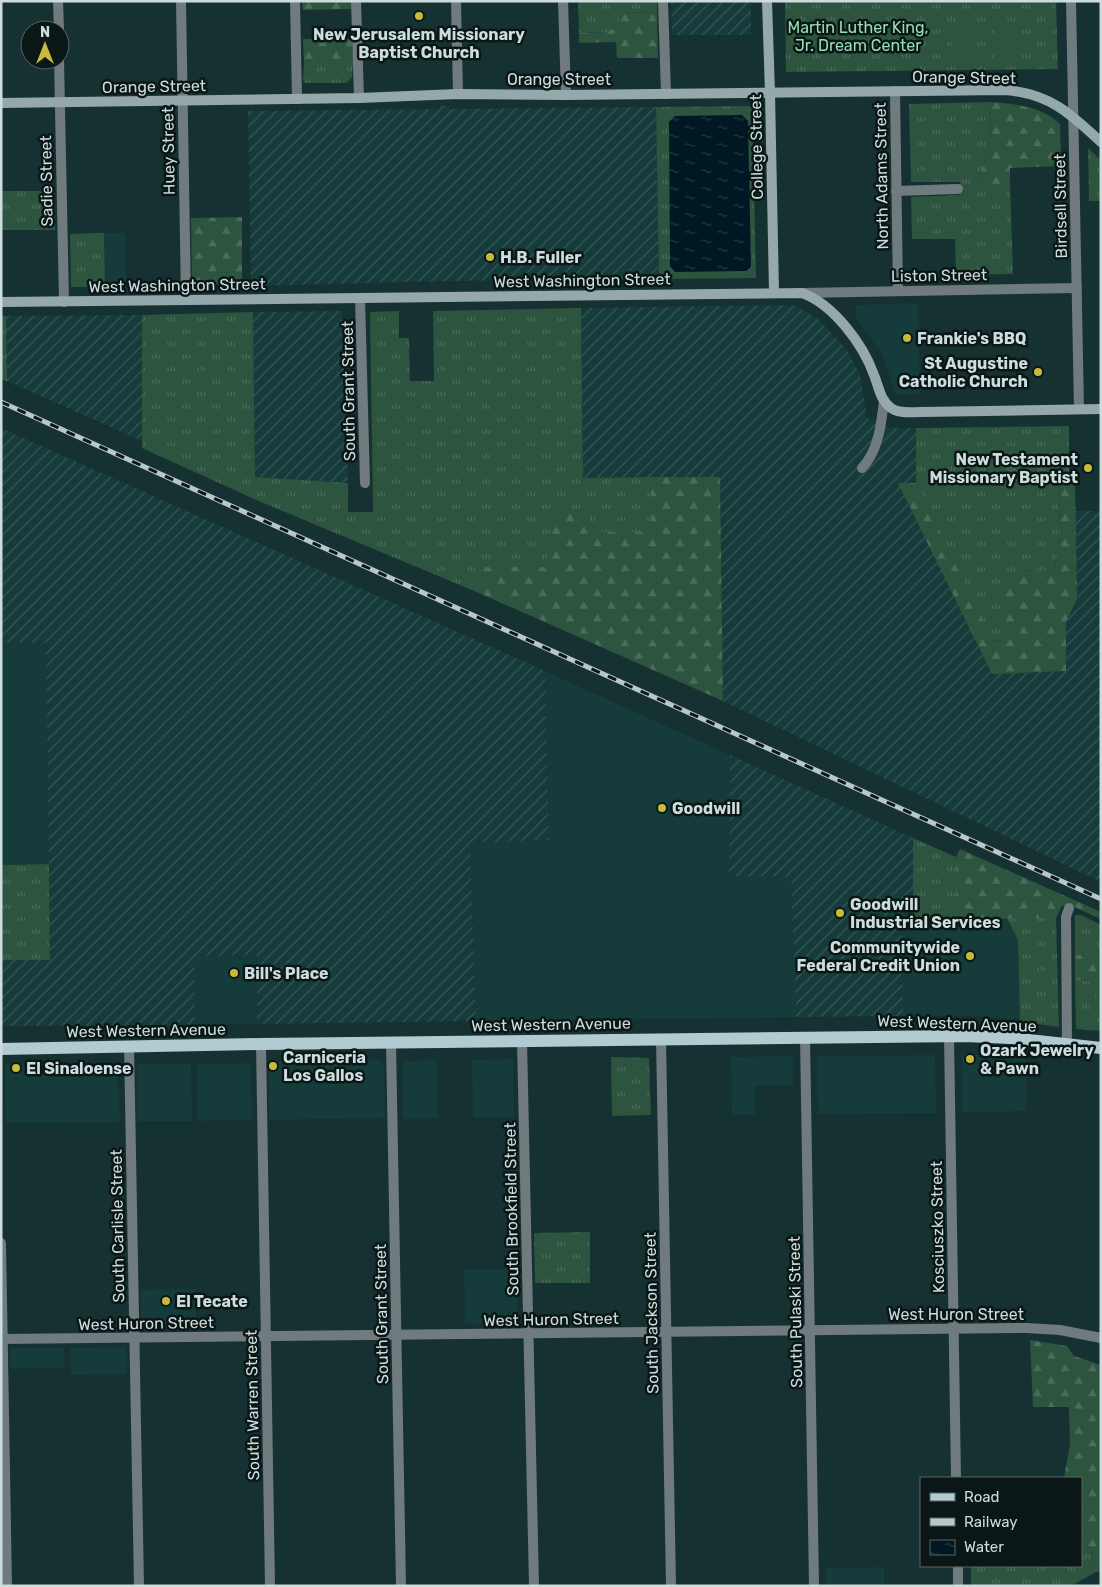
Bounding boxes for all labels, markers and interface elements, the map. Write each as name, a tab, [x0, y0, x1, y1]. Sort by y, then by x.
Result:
marker: New Jerusalem Missionary Baptist Church	[413, 10, 425, 22]
park label: Martin Luther King, Jr. Dream Center	[787, 18, 929, 55]
north arrow	[20, 20, 70, 70]
text: N	[40, 24, 50, 41]
place label: New Jerusalem Missionary Baptist Church	[313, 25, 525, 62]
street label: Orange Street	[912, 67, 1016, 88]
street label: Orange Street	[507, 70, 611, 89]
street label: Orange Street	[102, 76, 206, 97]
street label: College Street	[746, 94, 767, 200]
street label: North Adams Street	[871, 102, 892, 250]
street label: Huey Street	[158, 107, 179, 195]
street label: Sadie Street	[36, 135, 57, 227]
street label: Birdsell Street	[1050, 153, 1071, 259]
place label: H.B. Fuller	[500, 248, 582, 267]
marker: H.B. Fuller	[484, 251, 496, 263]
street label: Liston Street	[891, 265, 987, 286]
street label: West Washington Street	[493, 269, 671, 292]
street label: West Washington Street	[88, 274, 266, 297]
street label: South Grant Street	[338, 321, 359, 461]
place label: Frankie's BBQ	[917, 329, 1026, 348]
marker: Frankie's BBQ	[901, 332, 913, 344]
place label: St Augustine Catholic Church	[899, 354, 1028, 391]
marker: St Augustine Catholic Church	[1032, 366, 1044, 378]
place label: New Testament Missionary Baptist	[929, 450, 1079, 487]
marker: New Testament Missionary Baptist	[1082, 462, 1094, 474]
place label: Goodwill	[672, 799, 740, 818]
marker: Goodwill	[656, 802, 668, 814]
place label: Goodwill Industrial Services	[850, 895, 1001, 932]
marker: Goodwill Industrial Services	[834, 907, 846, 919]
place label: Communitywide Federal Credit Union	[797, 938, 960, 975]
marker: Communitywide Federal Credit Union	[964, 950, 976, 962]
place label: Bill's Place	[244, 964, 329, 983]
marker: Bill's Place	[228, 967, 240, 979]
street label: West Western Avenue	[877, 1011, 1037, 1036]
street label: West Western Avenue	[471, 1014, 631, 1035]
street label: West Western Avenue	[66, 1020, 226, 1041]
place label: Ozark Jewelry & Pawn	[980, 1041, 1094, 1078]
place label: Carniceria Los Gallos	[283, 1048, 366, 1085]
marker: Ozark Jewelry & Pawn	[964, 1053, 976, 1065]
place label: El Sinaloense	[26, 1059, 132, 1078]
marker: Carniceria Los Gallos	[267, 1060, 279, 1072]
marker: El Sinaloense	[10, 1062, 22, 1074]
street label: South Brookfield Street	[500, 1122, 523, 1296]
street label: South Carlisle Street	[107, 1149, 128, 1303]
street label: Kosciuszko Street	[927, 1161, 948, 1293]
street label: South Jackson Street	[641, 1232, 662, 1394]
street label: South Pulaski Street	[785, 1236, 806, 1388]
street label: South Grant Street	[371, 1244, 392, 1384]
place label: El Tecate	[176, 1292, 248, 1311]
marker: El Tecate	[160, 1295, 172, 1307]
street label: West Huron Street	[888, 1305, 1024, 1324]
street label: West Huron Street	[483, 1309, 619, 1330]
street label: West Huron Street	[78, 1313, 214, 1334]
street label: South Warren Street	[242, 1330, 263, 1480]
legend	[920, 1477, 1082, 1567]
text: Road	[964, 1488, 1000, 1506]
text: Railway	[964, 1513, 1018, 1531]
text: Water	[964, 1538, 1004, 1556]

